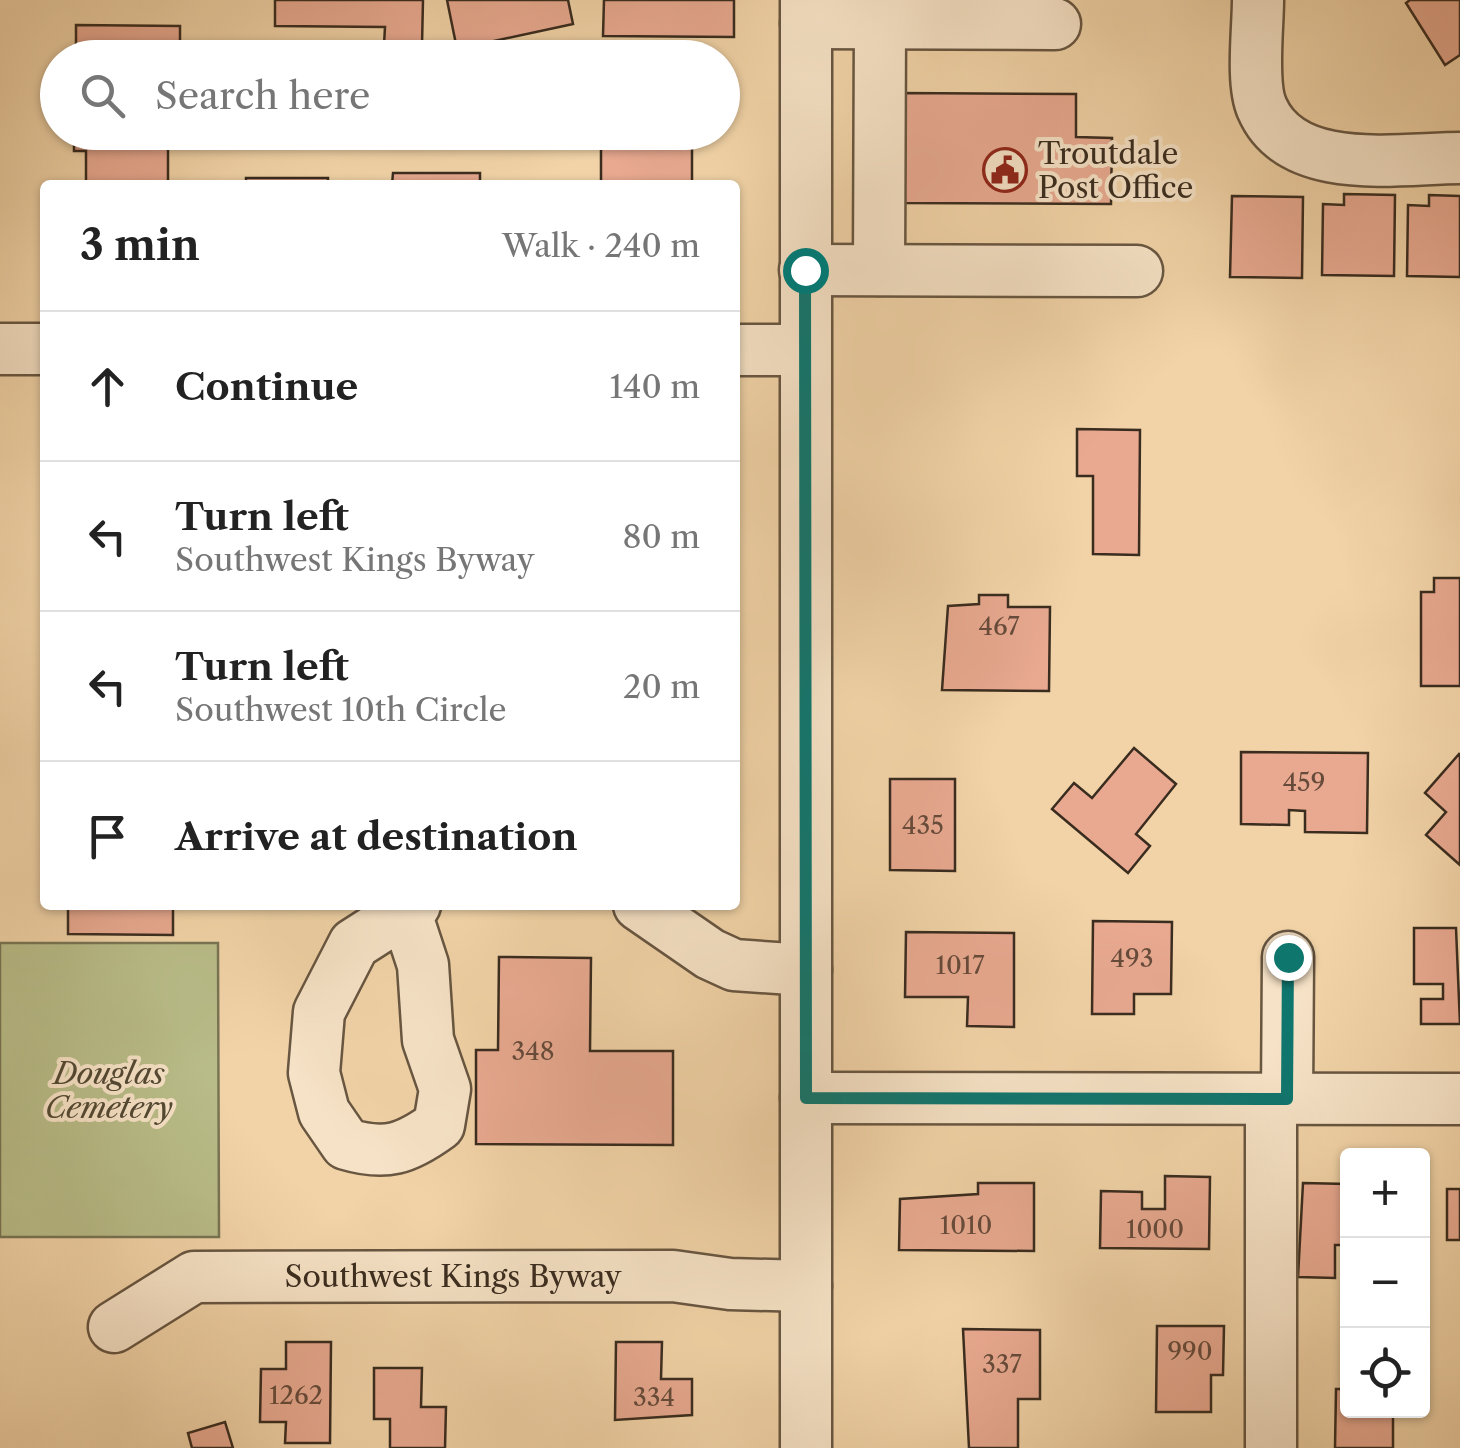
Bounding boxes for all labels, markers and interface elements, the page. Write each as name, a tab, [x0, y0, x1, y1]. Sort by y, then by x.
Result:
search box	[40, 40, 740, 150]
icon: search	[75, 68, 130, 123]
text: Search here	[155, 72, 370, 119]
place label: Troutdale Post Office	[1038, 135, 1193, 206]
public building icon: Troutdale Post Office	[982, 147, 1028, 193]
text: 3 min	[80, 219, 200, 271]
text: Walk · 240 m	[502, 226, 700, 265]
route start	[783, 248, 829, 294]
icon: ahead	[80, 359, 135, 414]
text: Continue	[175, 363, 358, 410]
text: 140 m	[609, 367, 700, 406]
text: Turn left	[175, 493, 349, 540]
icon: left	[80, 509, 135, 564]
text: 80 m	[622, 517, 700, 556]
text: Southwest Kings Byway	[175, 540, 534, 579]
house number: 467	[978, 611, 1020, 642]
text: Turn left	[175, 643, 349, 690]
icon: left	[80, 659, 135, 714]
text: 20 m	[623, 667, 700, 706]
text: Southwest 10th Circle	[175, 690, 506, 729]
house number: 459	[1283, 767, 1325, 798]
icon: arrive	[80, 809, 135, 864]
house number: 435	[902, 810, 944, 841]
text: Arrive at destination	[175, 813, 578, 860]
route end	[1266, 935, 1312, 981]
house number: 493	[1111, 943, 1153, 974]
house number: 1017	[935, 950, 985, 981]
house number: 348	[511, 1036, 555, 1067]
park label: Douglas Cemetery	[45, 1055, 173, 1126]
map controls	[1340, 1148, 1430, 1418]
button: +	[1340, 1148, 1430, 1238]
house number: 1010	[940, 1210, 992, 1241]
house number: 1000	[1126, 1214, 1184, 1245]
button: −	[1340, 1238, 1430, 1328]
street label: Southwest Kings Byway	[285, 1258, 622, 1295]
button: locate	[1340, 1328, 1430, 1418]
house number: 990	[1167, 1336, 1213, 1367]
house number: 337	[982, 1349, 1023, 1380]
house number: 1262	[269, 1380, 323, 1411]
house number: 334	[633, 1382, 675, 1413]

